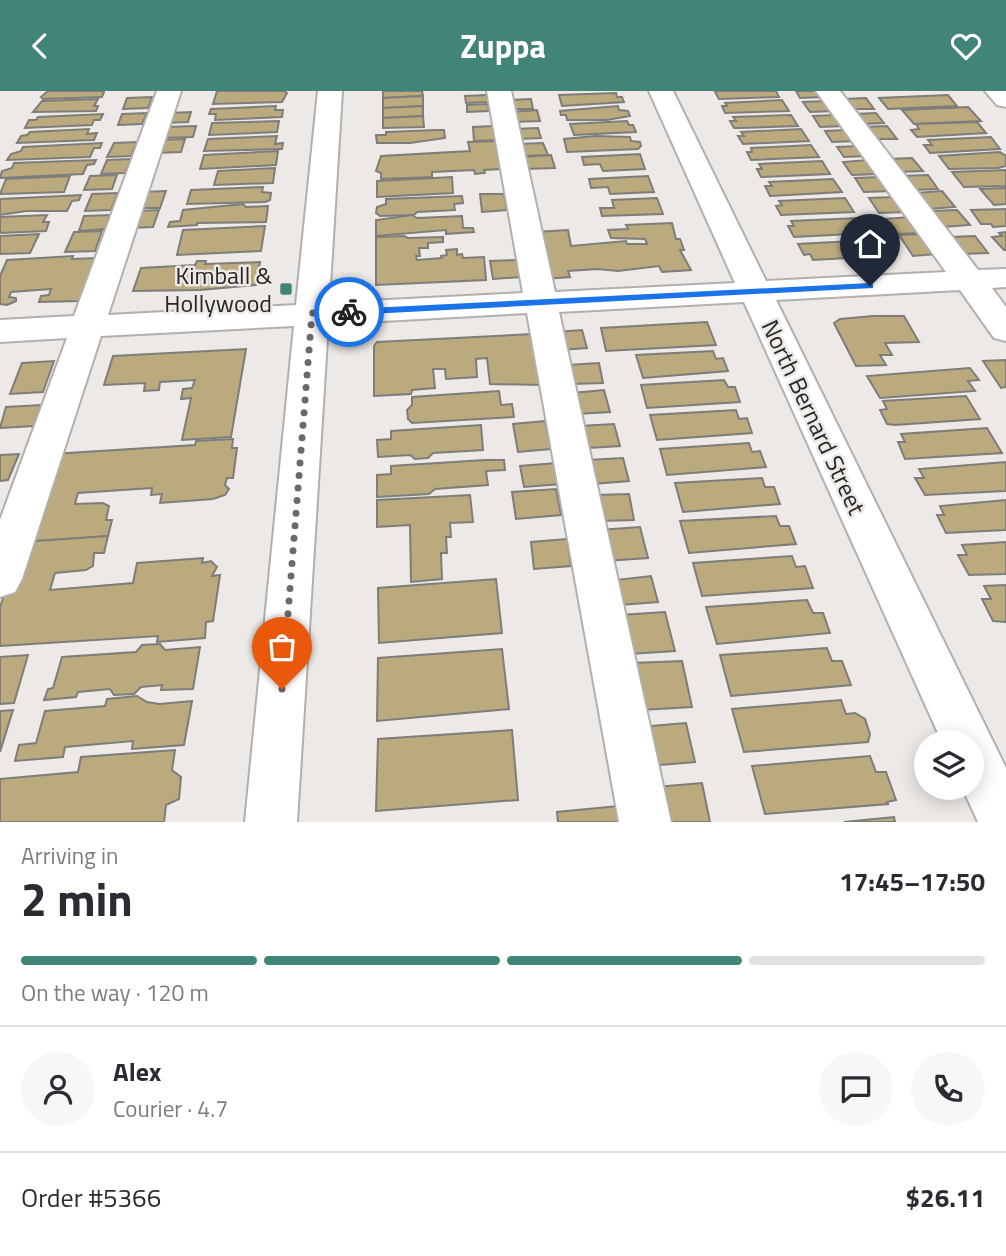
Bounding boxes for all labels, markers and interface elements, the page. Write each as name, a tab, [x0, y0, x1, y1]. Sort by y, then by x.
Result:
text: Zuppa	[460, 22, 546, 70]
icon: back	[21, 27, 59, 65]
icon: heart	[947, 27, 985, 65]
pin	[840, 214, 900, 286]
icon: home	[851, 225, 889, 263]
place label: Kimball & Hollywood	[164, 257, 272, 321]
courier	[314, 277, 384, 347]
marker: Kimball & Hollywood	[278, 281, 294, 297]
icon: bike	[330, 293, 368, 331]
street label: North Bernard Street	[753, 313, 875, 521]
pin	[252, 617, 312, 689]
icon: bag	[263, 628, 301, 666]
map controls	[914, 730, 984, 800]
button: layers	[914, 730, 984, 800]
text: Arriving in	[21, 838, 118, 873]
text: 17:45–17:50	[839, 862, 985, 901]
text: 2 min	[21, 864, 133, 934]
text: On the way · 120 m	[21, 975, 209, 1010]
button: person	[21, 1052, 95, 1126]
text: Alex	[113, 1052, 161, 1091]
button: chat	[819, 1052, 893, 1126]
button: phone	[911, 1052, 985, 1126]
text: Courier · 4.7	[113, 1091, 228, 1126]
text: Order #5366	[21, 1178, 161, 1217]
text: $26.11	[906, 1178, 985, 1217]

